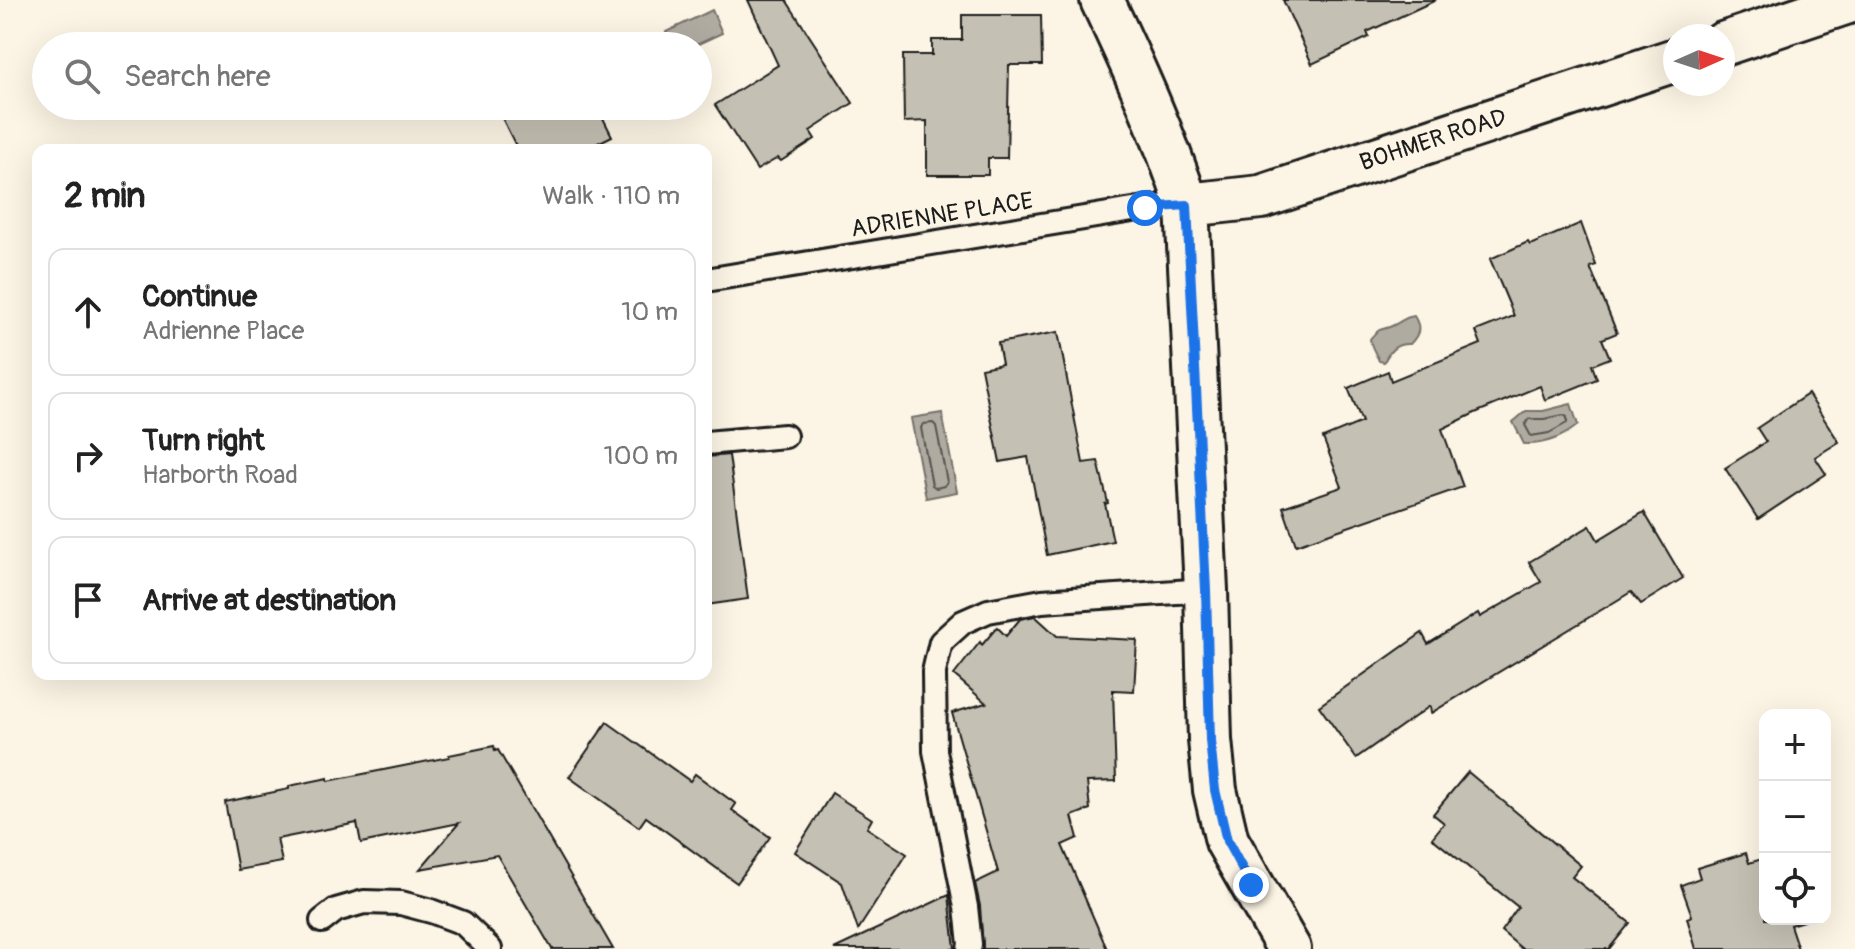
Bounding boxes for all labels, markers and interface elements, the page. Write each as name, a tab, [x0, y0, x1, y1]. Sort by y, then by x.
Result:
north arrow	[1663, 24, 1735, 96]
search box	[32, 32, 712, 120]
icon: search	[60, 54, 104, 98]
text: Search here	[124, 58, 271, 95]
street label: BOHMER ROAD	[1356, 103, 1510, 177]
text: 2 min	[64, 175, 146, 218]
text: Walk · 110 m	[542, 180, 680, 212]
street label: ADRIENNE PLACE	[849, 186, 1035, 244]
route start	[1127, 190, 1163, 226]
text: Continue	[142, 278, 257, 315]
icon: ahead	[66, 290, 110, 334]
text: 10 m	[621, 296, 678, 328]
text: Adrienne Place	[142, 315, 304, 347]
text: Turn right	[142, 422, 265, 459]
icon: right	[66, 434, 110, 478]
text: 100 m	[604, 440, 678, 472]
text: Harborth Road	[142, 459, 298, 491]
icon: arrive	[66, 578, 110, 622]
text: Arrive at destination	[142, 582, 396, 619]
map controls	[1759, 709, 1831, 925]
button: +	[1759, 709, 1831, 781]
button: −	[1759, 781, 1831, 853]
button: locate	[1759, 853, 1831, 925]
route end	[1233, 867, 1269, 903]

